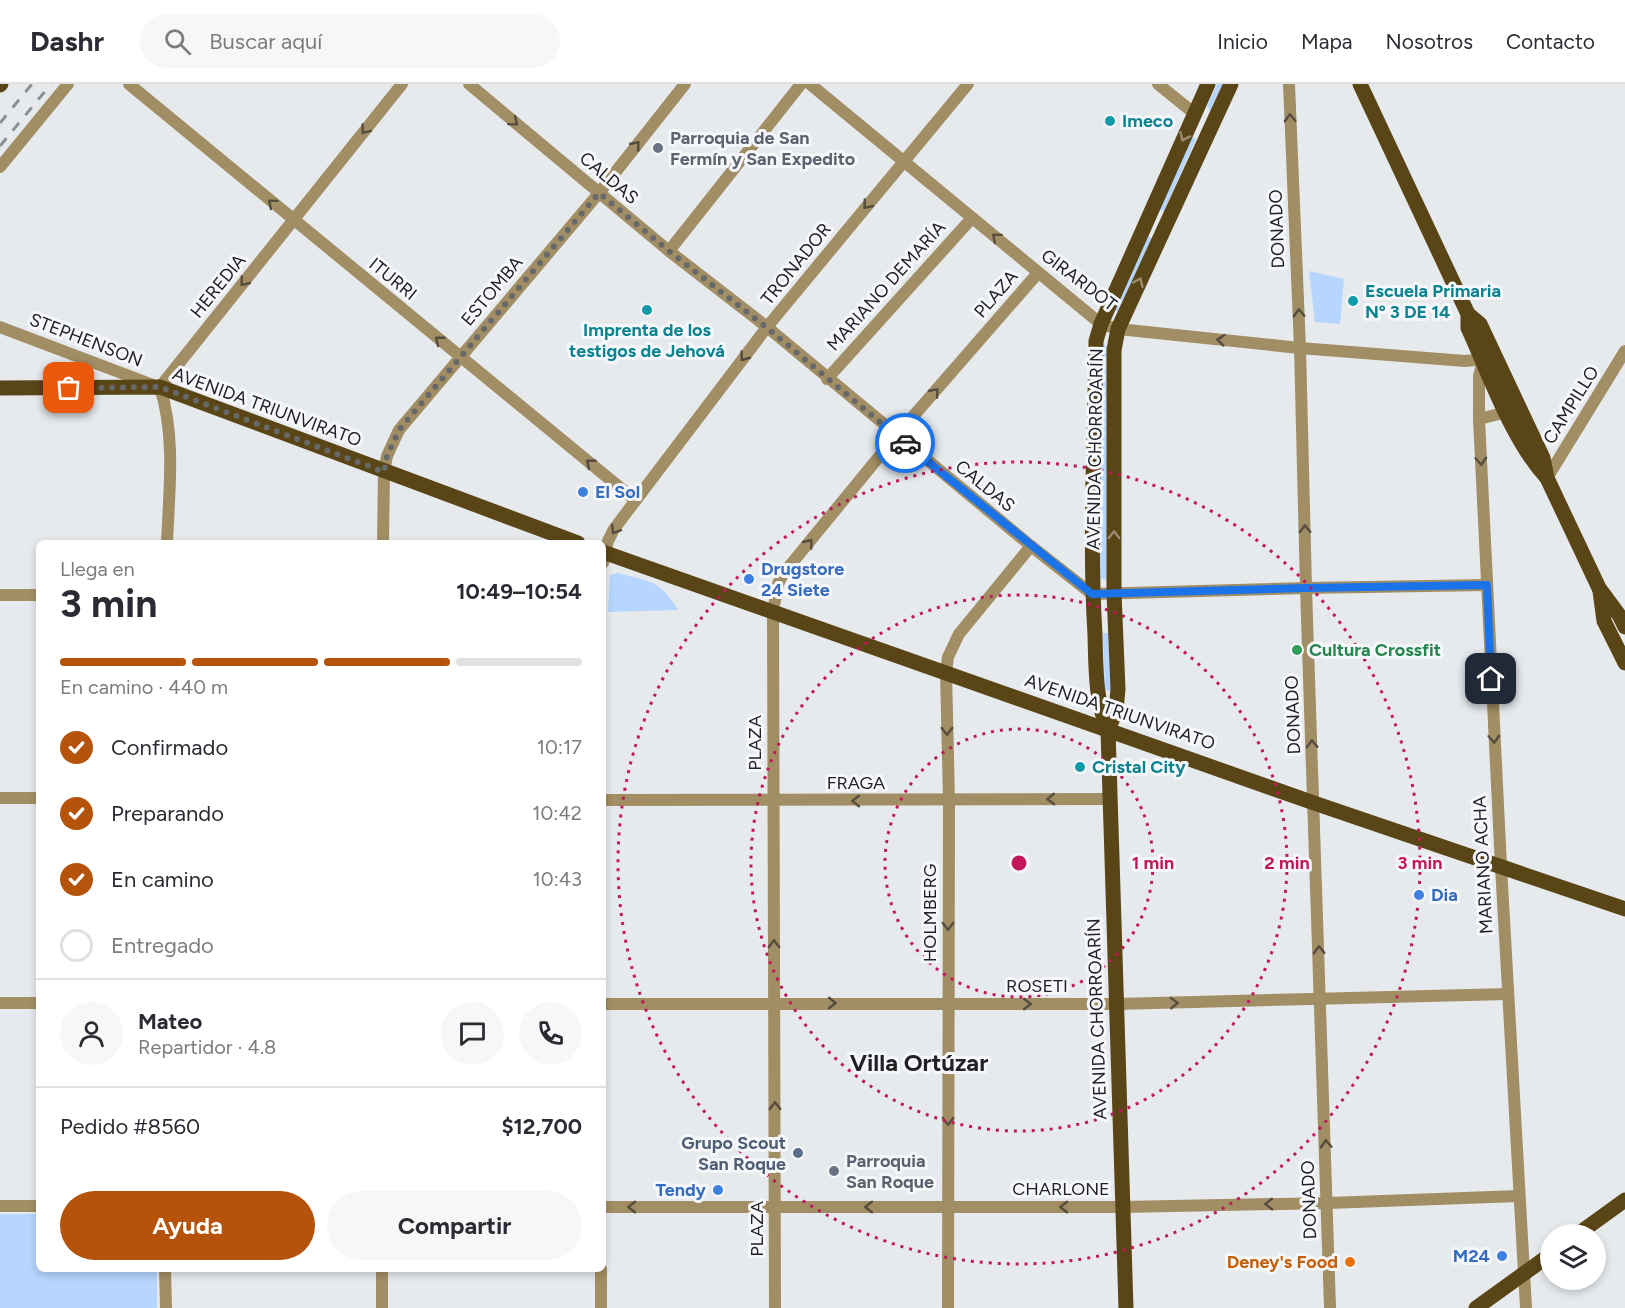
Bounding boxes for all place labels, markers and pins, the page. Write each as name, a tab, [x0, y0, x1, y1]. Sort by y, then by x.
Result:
place label: Imeco	[1122, 110, 1173, 132]
marker: Imeco	[1103, 114, 1117, 128]
place label: Parroquia de San Fermín y San Expedito	[670, 127, 855, 170]
marker: Parroquia de San Fermín y San Expedito	[651, 141, 665, 155]
place label: Escuela Primaria Nº 3 DE 14	[1365, 280, 1501, 323]
marker: Escuela Primaria Nº 3 DE 14	[1346, 294, 1360, 308]
marker: Imprenta de los testigos de Jehová	[640, 303, 654, 317]
place label: Imprenta de los testigos de Jehová	[569, 319, 725, 362]
pin	[43, 362, 94, 413]
place label: El Sol	[595, 481, 640, 503]
marker: El Sol	[576, 485, 590, 499]
place label: Drugstore 24 Siete	[761, 558, 844, 601]
marker: Drugstore 24 Siete	[742, 572, 756, 586]
place label: Cultura Crossfit	[1309, 639, 1441, 661]
marker: Cultura Crossfit	[1290, 643, 1304, 657]
pin	[1465, 653, 1516, 704]
place label: Cristal City	[1092, 756, 1186, 778]
marker: Cristal City	[1073, 760, 1087, 774]
centre of rings	[1009, 853, 1029, 873]
place label: Dia	[1431, 884, 1458, 906]
marker: Dia	[1412, 888, 1426, 902]
place label: Grupo Scout San Roque	[681, 1132, 786, 1175]
marker: Grupo Scout San Roque	[791, 1146, 805, 1160]
place label: Parroquia San Roque	[846, 1150, 934, 1193]
marker: Parroquia San Roque	[827, 1164, 841, 1178]
place label: Tendy	[655, 1179, 707, 1201]
marker: Tendy	[711, 1183, 725, 1197]
place label: M24	[1453, 1245, 1490, 1267]
marker: M24	[1495, 1249, 1509, 1263]
place label: Deney's Food	[1227, 1251, 1338, 1273]
marker: Deney's Food	[1343, 1255, 1357, 1269]

